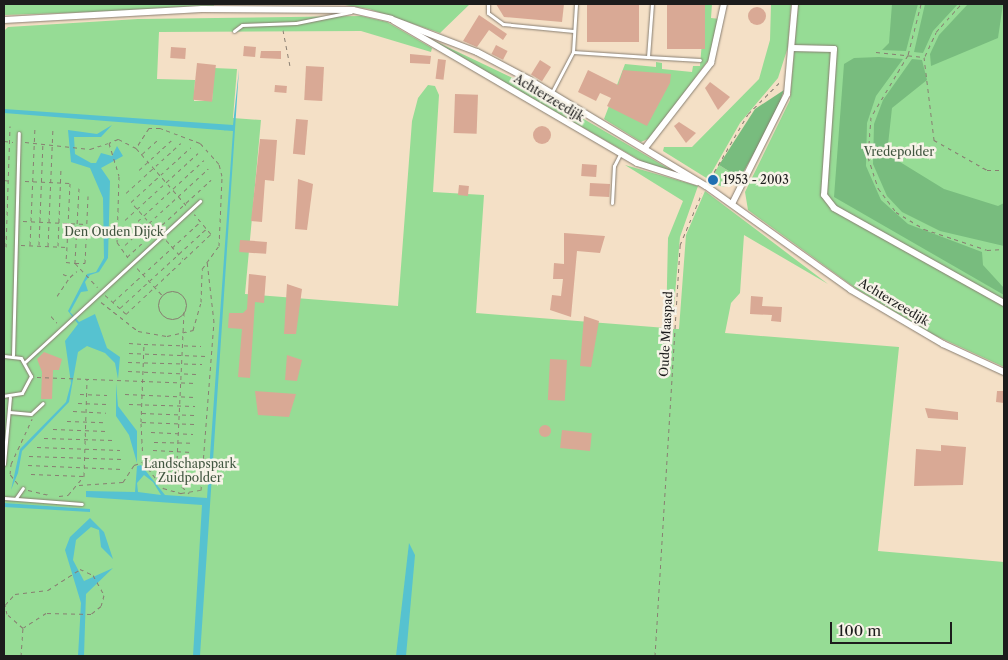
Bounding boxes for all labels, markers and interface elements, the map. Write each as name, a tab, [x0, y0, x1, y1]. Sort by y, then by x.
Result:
street label: Achterzeedijk	[511, 71, 587, 125]
park label: Vredepolder	[864, 145, 934, 159]
place label: 1953 - 2003	[723, 173, 789, 187]
marker: 1953 - 2003	[707, 174, 719, 186]
park label: Den Ouden Dijck	[64, 225, 164, 239]
street label: Achterzeedijk	[856, 275, 932, 329]
street label: Oude Maaspad	[657, 291, 675, 377]
park label: Landschapspark Zuidpolder	[144, 457, 236, 485]
scale bar	[833, 612, 956, 644]
text: 100 m	[838, 621, 881, 640]

